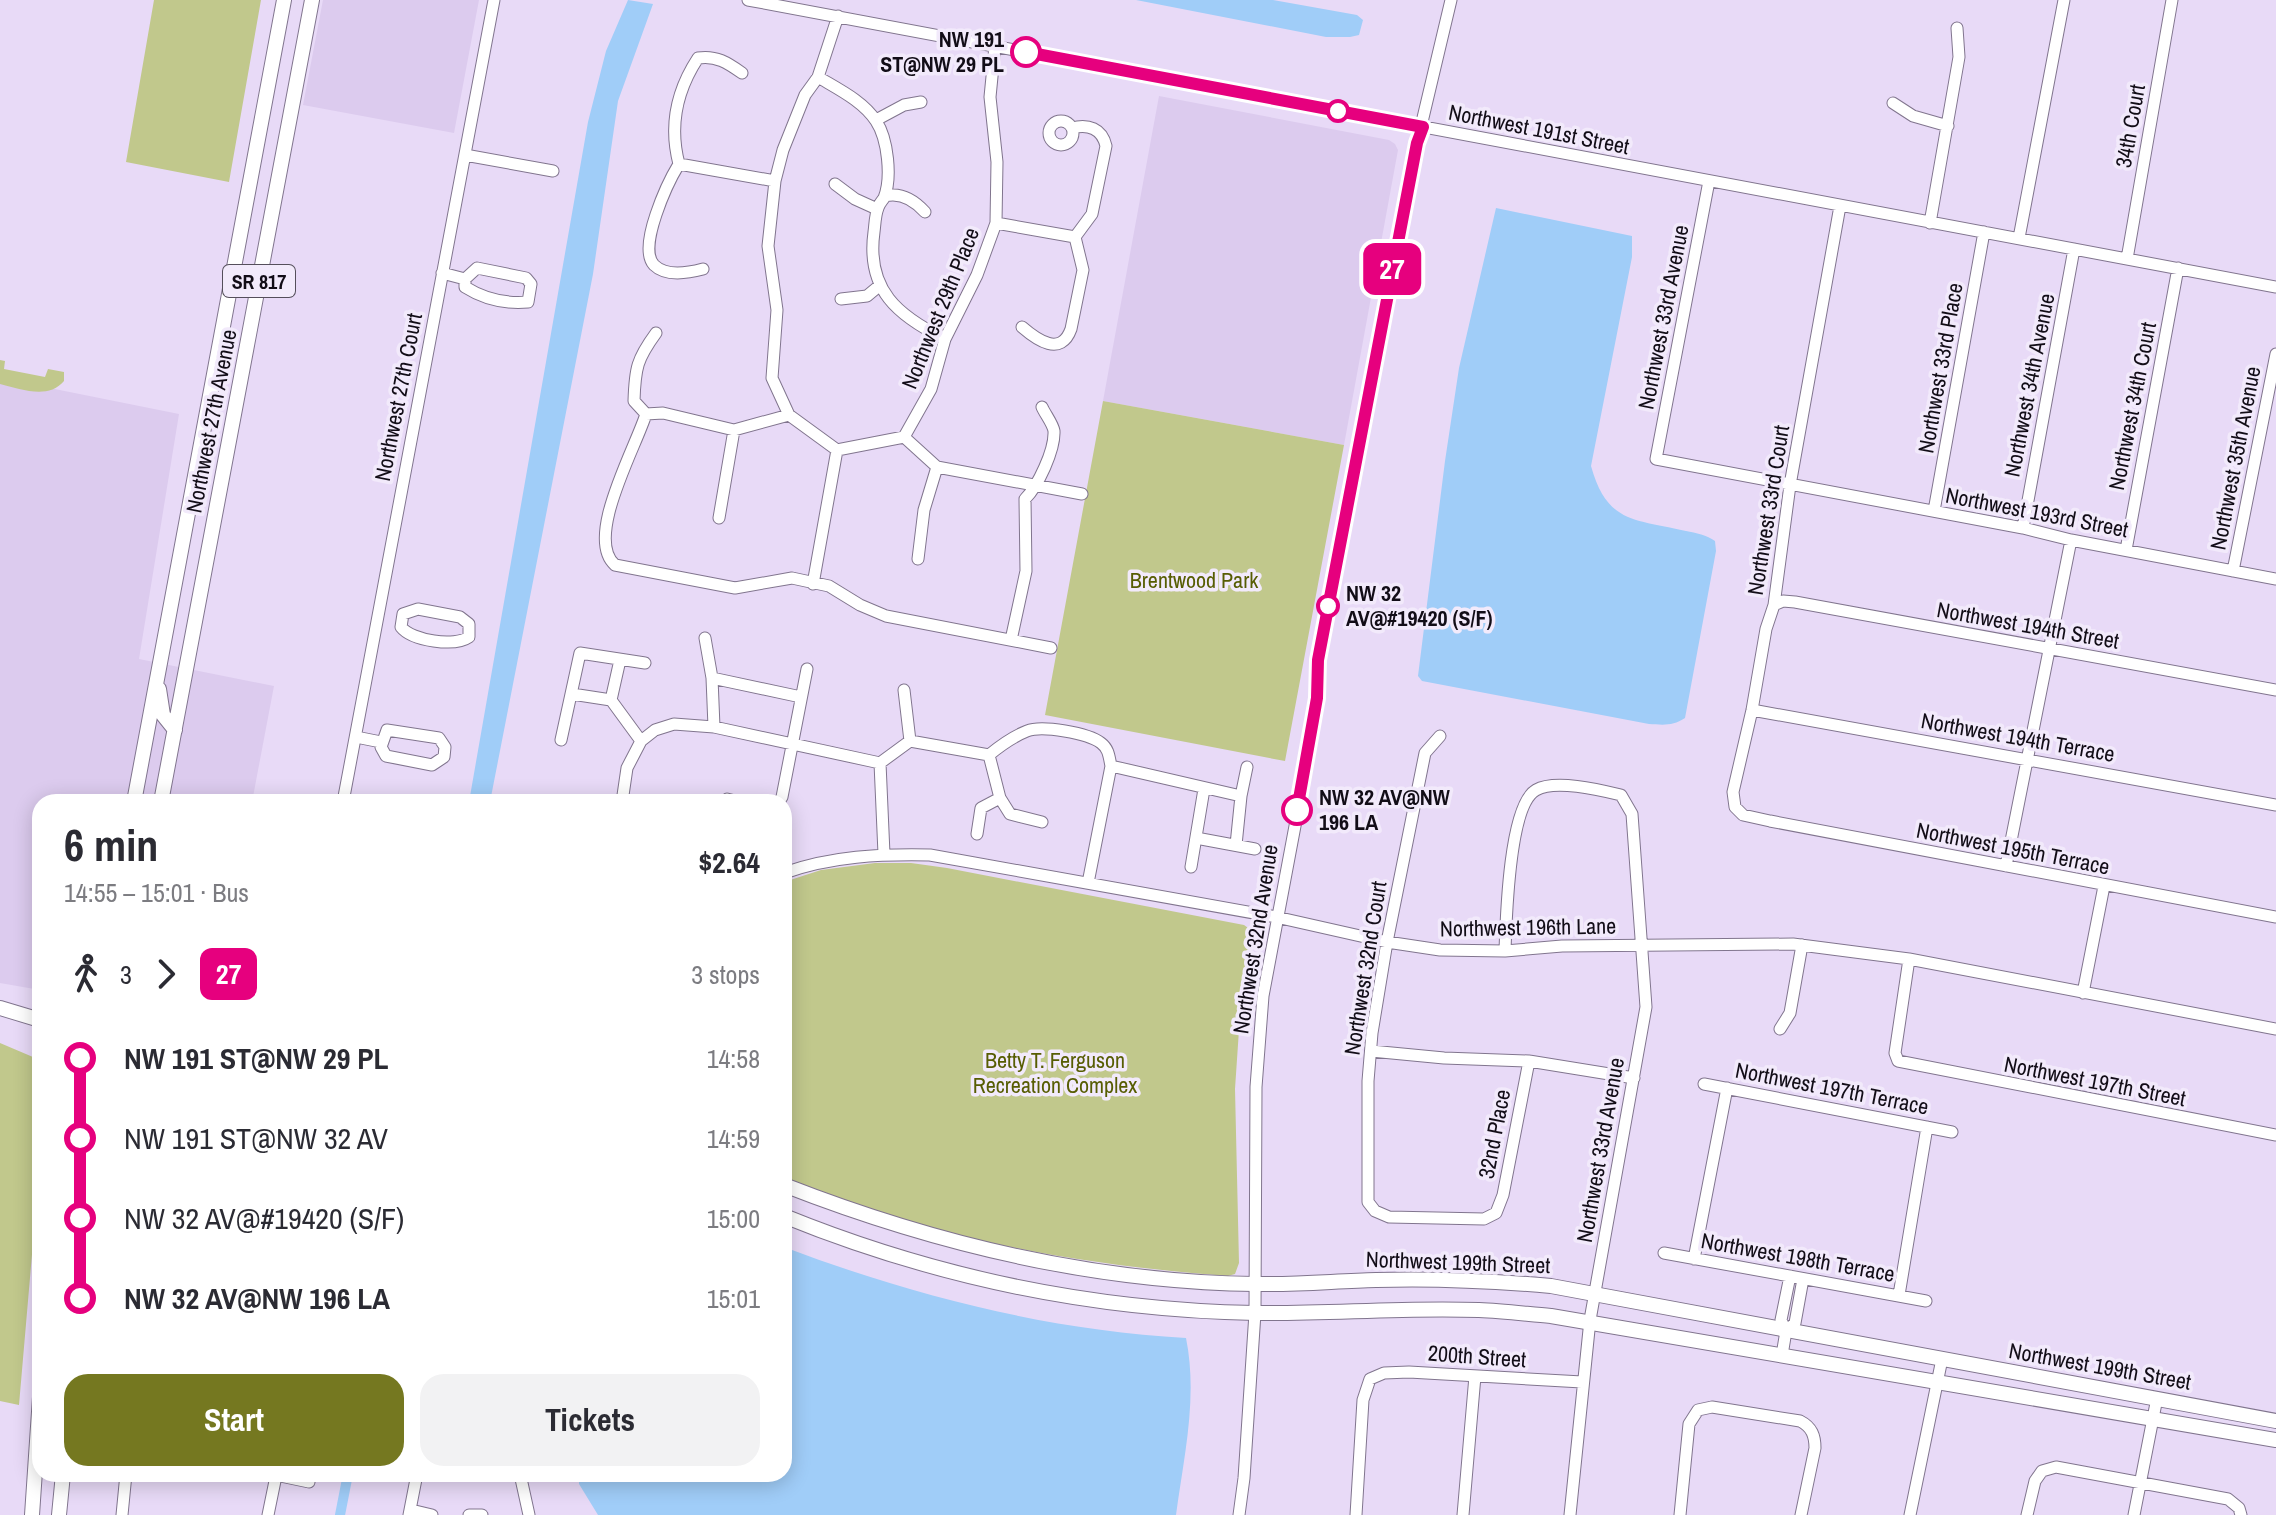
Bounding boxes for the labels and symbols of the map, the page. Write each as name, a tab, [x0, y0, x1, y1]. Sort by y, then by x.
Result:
place label: NW 191 ST@NW 29 PL	[880, 24, 1005, 79]
marker: NW 191 ST@NW 29 PL	[1011, 37, 1041, 67]
street label: 34th Court	[2108, 82, 2152, 170]
street label: Northwest 191st Street	[1446, 97, 1632, 161]
unlabelled marker	[1327, 100, 1349, 122]
street label: Northwest 33rd Avenue	[1630, 222, 1696, 412]
street label: Northwest 29th Place	[894, 223, 986, 393]
line badge: 27	[1356, 243, 1428, 295]
road number: SR 817	[223, 265, 295, 297]
street label: Northwest 33rd Place	[1910, 280, 1970, 456]
street label: Northwest 34th Avenue	[1997, 291, 2061, 479]
street label: Northwest 27th Court	[367, 310, 429, 484]
street label: Northwest 34th Court	[2101, 319, 2163, 493]
street label: Northwest 27th Avenue	[179, 327, 243, 515]
street label: Northwest 35th Avenue	[2203, 364, 2267, 552]
street label: Northwest 33rd Court	[1740, 423, 1796, 597]
street label: Northwest 193rd Street	[1943, 480, 2131, 544]
park label: Brentwood Park	[1130, 565, 1259, 595]
place label: NW 32 AV@#19420 (S/F)	[1346, 578, 1493, 633]
street label: Northwest 194th Street	[1935, 594, 2121, 656]
marker: NW 32 AV@#19420 (S/F)	[1317, 595, 1339, 617]
street label: Northwest 194th Terrace	[1919, 705, 2117, 769]
place label: NW 32 AV@NW 196 LA	[1319, 782, 1450, 837]
marker: NW 32 AV@NW 196 LA	[1282, 795, 1312, 825]
street label: Northwest 195th Terrace	[1914, 815, 2112, 881]
street label: Northwest 32nd Avenue	[1225, 842, 1285, 1036]
street label: Northwest 32nd Court	[1336, 879, 1394, 1057]
street label: Northwest 196th Lane	[1439, 910, 1617, 944]
park label: Betty T. Ferguson Recreation Complex	[973, 1045, 1137, 1100]
street label: Northwest 197th Street	[2002, 1049, 2188, 1113]
street label: Northwest 33rd Avenue	[1569, 1055, 1631, 1245]
street label: Northwest 197th Terrace	[1733, 1055, 1931, 1121]
street label: 32nd Place	[1471, 1087, 1517, 1181]
street label: Northwest 198th Terrace	[1699, 1225, 1897, 1289]
street label: Northwest 199th Street	[1365, 1244, 1551, 1280]
street label: Northwest 199th Street	[2007, 1335, 2193, 1397]
street label: 200th Street	[1427, 1338, 1527, 1374]

